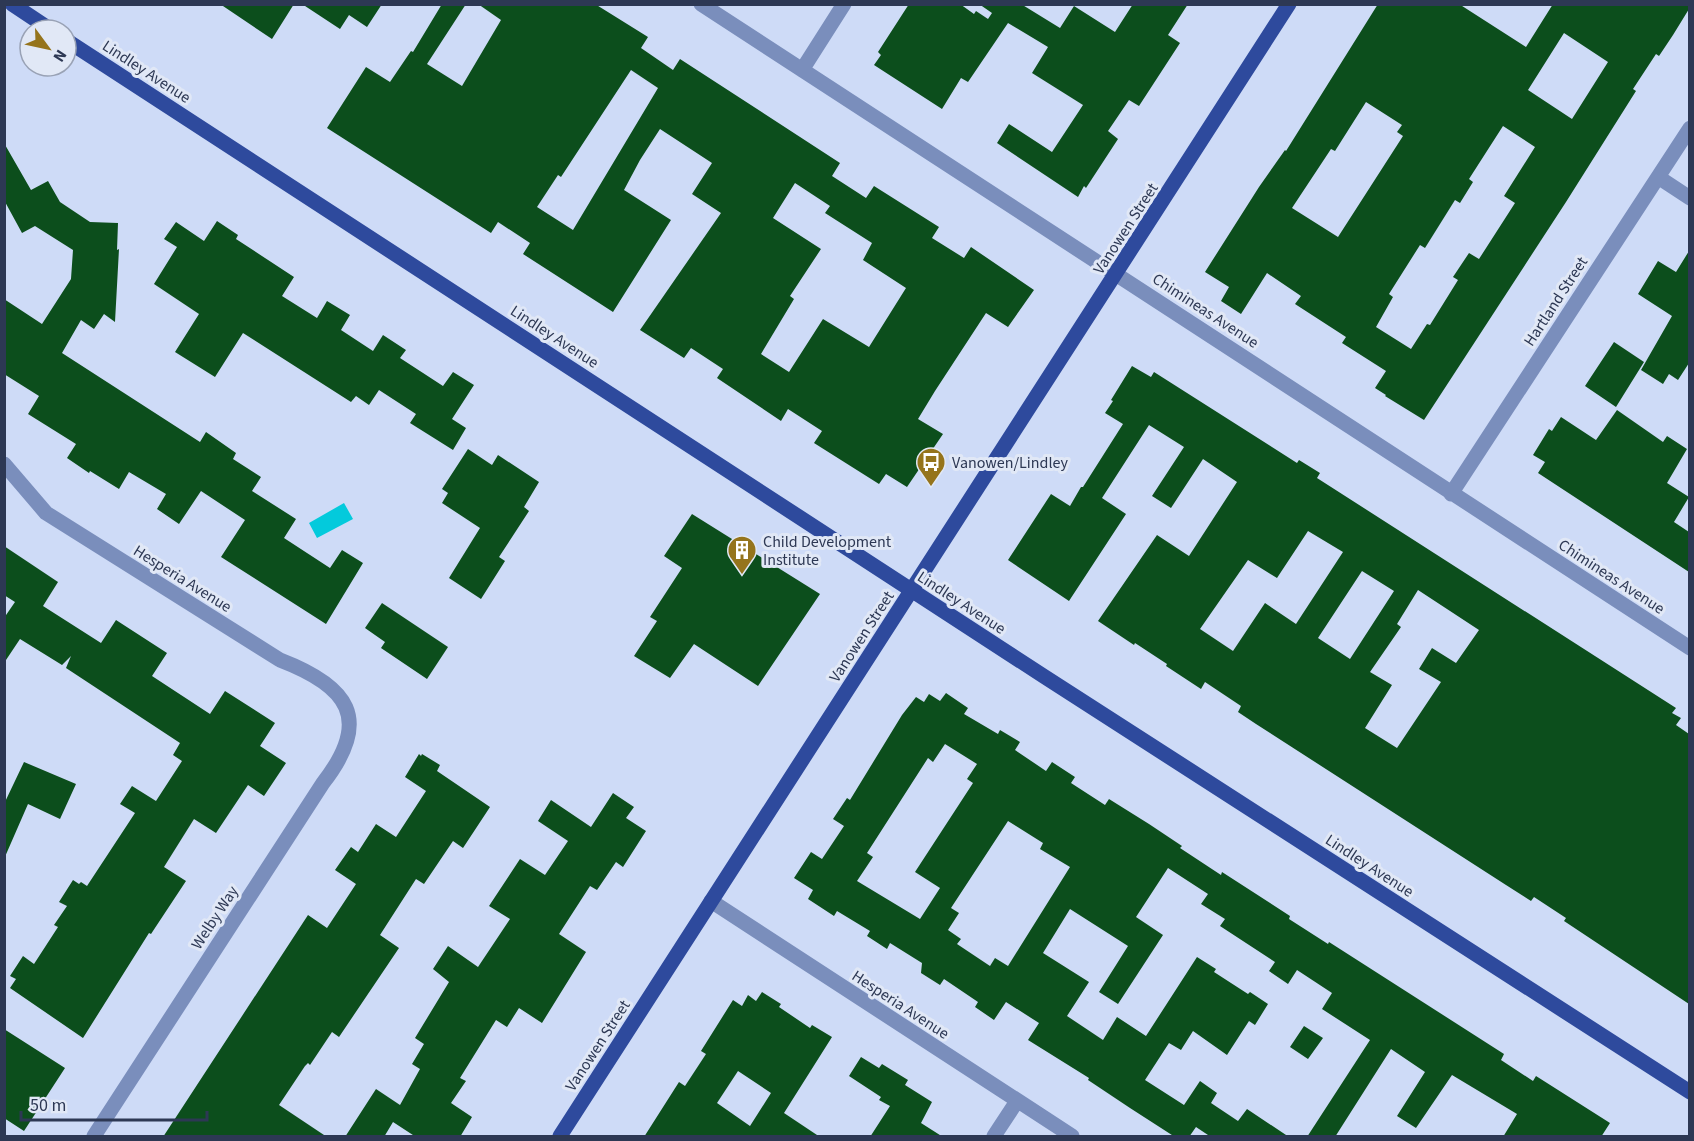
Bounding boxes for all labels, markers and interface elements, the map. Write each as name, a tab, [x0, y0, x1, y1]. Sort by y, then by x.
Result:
north arrow	[18, 18, 78, 78]
street label: Lindley Avenue	[98, 35, 195, 109]
text: N	[48, 45, 72, 66]
street label: Vanowen Street	[1088, 178, 1164, 278]
street label: Hartland Street	[1519, 252, 1593, 351]
street label: Chimineas Avenue	[1148, 268, 1263, 354]
street label: Lindley Avenue	[506, 300, 603, 374]
bus stop icon: Vanowen/Lindley	[915, 446, 947, 488]
place label: Vanowen/Lindley	[952, 452, 1068, 474]
place label: Child Development Institute	[763, 531, 892, 571]
building icon: Child Development Institute	[726, 534, 758, 576]
street label: Chimineas Avenue	[1554, 534, 1669, 620]
street label: Hesperia Avenue	[129, 540, 236, 618]
street label: Lindley Avenue	[913, 566, 1010, 640]
street label: Vanowen Street	[824, 586, 900, 686]
street label: Lindley Avenue	[1321, 829, 1418, 903]
street label: Welby Way	[186, 881, 244, 954]
street label: Hesperia Avenue	[848, 965, 953, 1045]
street label: Vanowen Street	[560, 995, 636, 1095]
scale bar	[21, 1084, 207, 1122]
text: 50 m	[30, 1093, 66, 1118]

